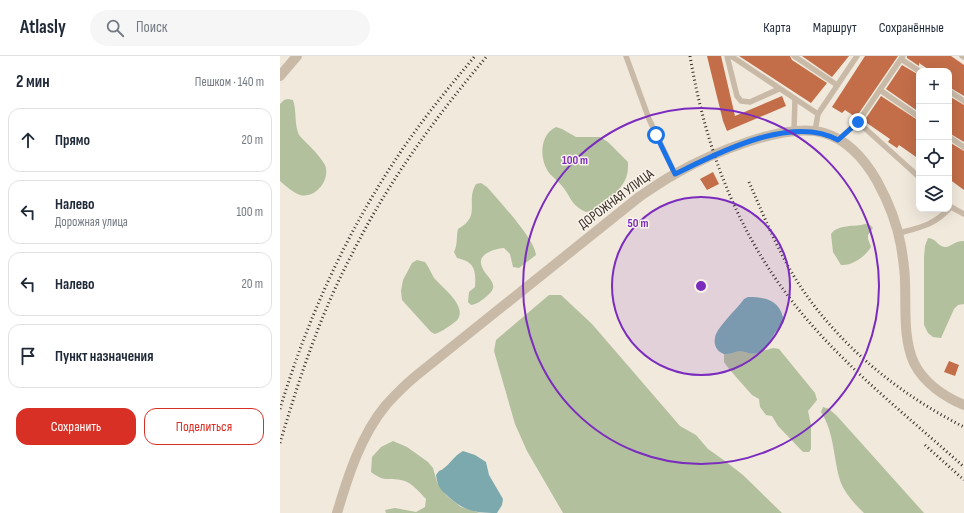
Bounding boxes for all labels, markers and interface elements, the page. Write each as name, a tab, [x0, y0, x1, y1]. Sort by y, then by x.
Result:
search box	[90, 10, 370, 46]
text: Atlasly	[20, 16, 66, 39]
icon: search	[104, 17, 126, 39]
text: Поиск	[136, 18, 168, 37]
text: Карта	[763, 19, 791, 36]
text: Маршрут	[813, 19, 857, 36]
text: Сохранённые	[879, 19, 944, 36]
map controls	[916, 68, 952, 212]
button: +	[916, 68, 952, 104]
text: 2 мин	[16, 72, 50, 92]
text: Пешком · 140 m	[195, 74, 264, 90]
button: −	[916, 104, 952, 140]
route end	[849, 113, 867, 131]
route start	[647, 126, 665, 144]
icon: ahead	[17, 129, 39, 151]
text: Прямо	[55, 131, 90, 150]
text: 20 m	[241, 132, 263, 148]
button: locate	[916, 140, 952, 176]
text: 100 m	[562, 153, 588, 168]
street label: ДОРОЖНАЯ УЛИЦА	[575, 165, 658, 233]
button: layers	[916, 176, 952, 212]
text: Налево	[55, 195, 95, 214]
icon: left	[17, 201, 39, 223]
text: 100 m	[236, 204, 263, 220]
text: Дорожная улица	[55, 214, 128, 230]
text: 50 m	[628, 216, 648, 231]
icon: left	[17, 273, 39, 295]
text: Налево	[55, 275, 95, 294]
text: 20 m	[241, 276, 263, 292]
centre of rings	[694, 279, 708, 293]
icon: arrive	[17, 345, 39, 367]
text: Пункт назначения	[55, 347, 153, 366]
button: Сохранить	[16, 408, 136, 445]
button: Поделиться	[144, 408, 264, 445]

